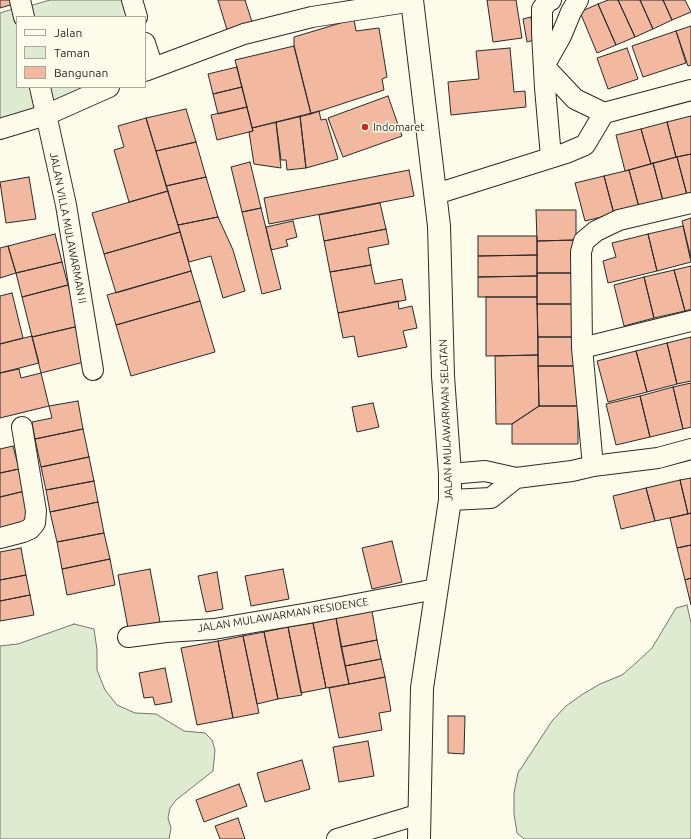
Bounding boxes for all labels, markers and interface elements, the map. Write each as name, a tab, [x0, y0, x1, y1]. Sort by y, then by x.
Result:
legend	[16, 16, 146, 88]
text: Jalan	[54, 26, 82, 39]
text: Taman	[54, 46, 90, 59]
text: Bangunan	[54, 66, 108, 79]
place label: Indomaret	[373, 120, 425, 134]
marker: Indomaret	[360, 122, 370, 132]
street label: JALAN VILLA MULAWARMAN II	[47, 151, 89, 305]
street label: JALAN MULAWARMAN SELATAN	[437, 339, 455, 501]
street label: JALAN MULAWARMAN RESIDENCE	[196, 595, 370, 635]

